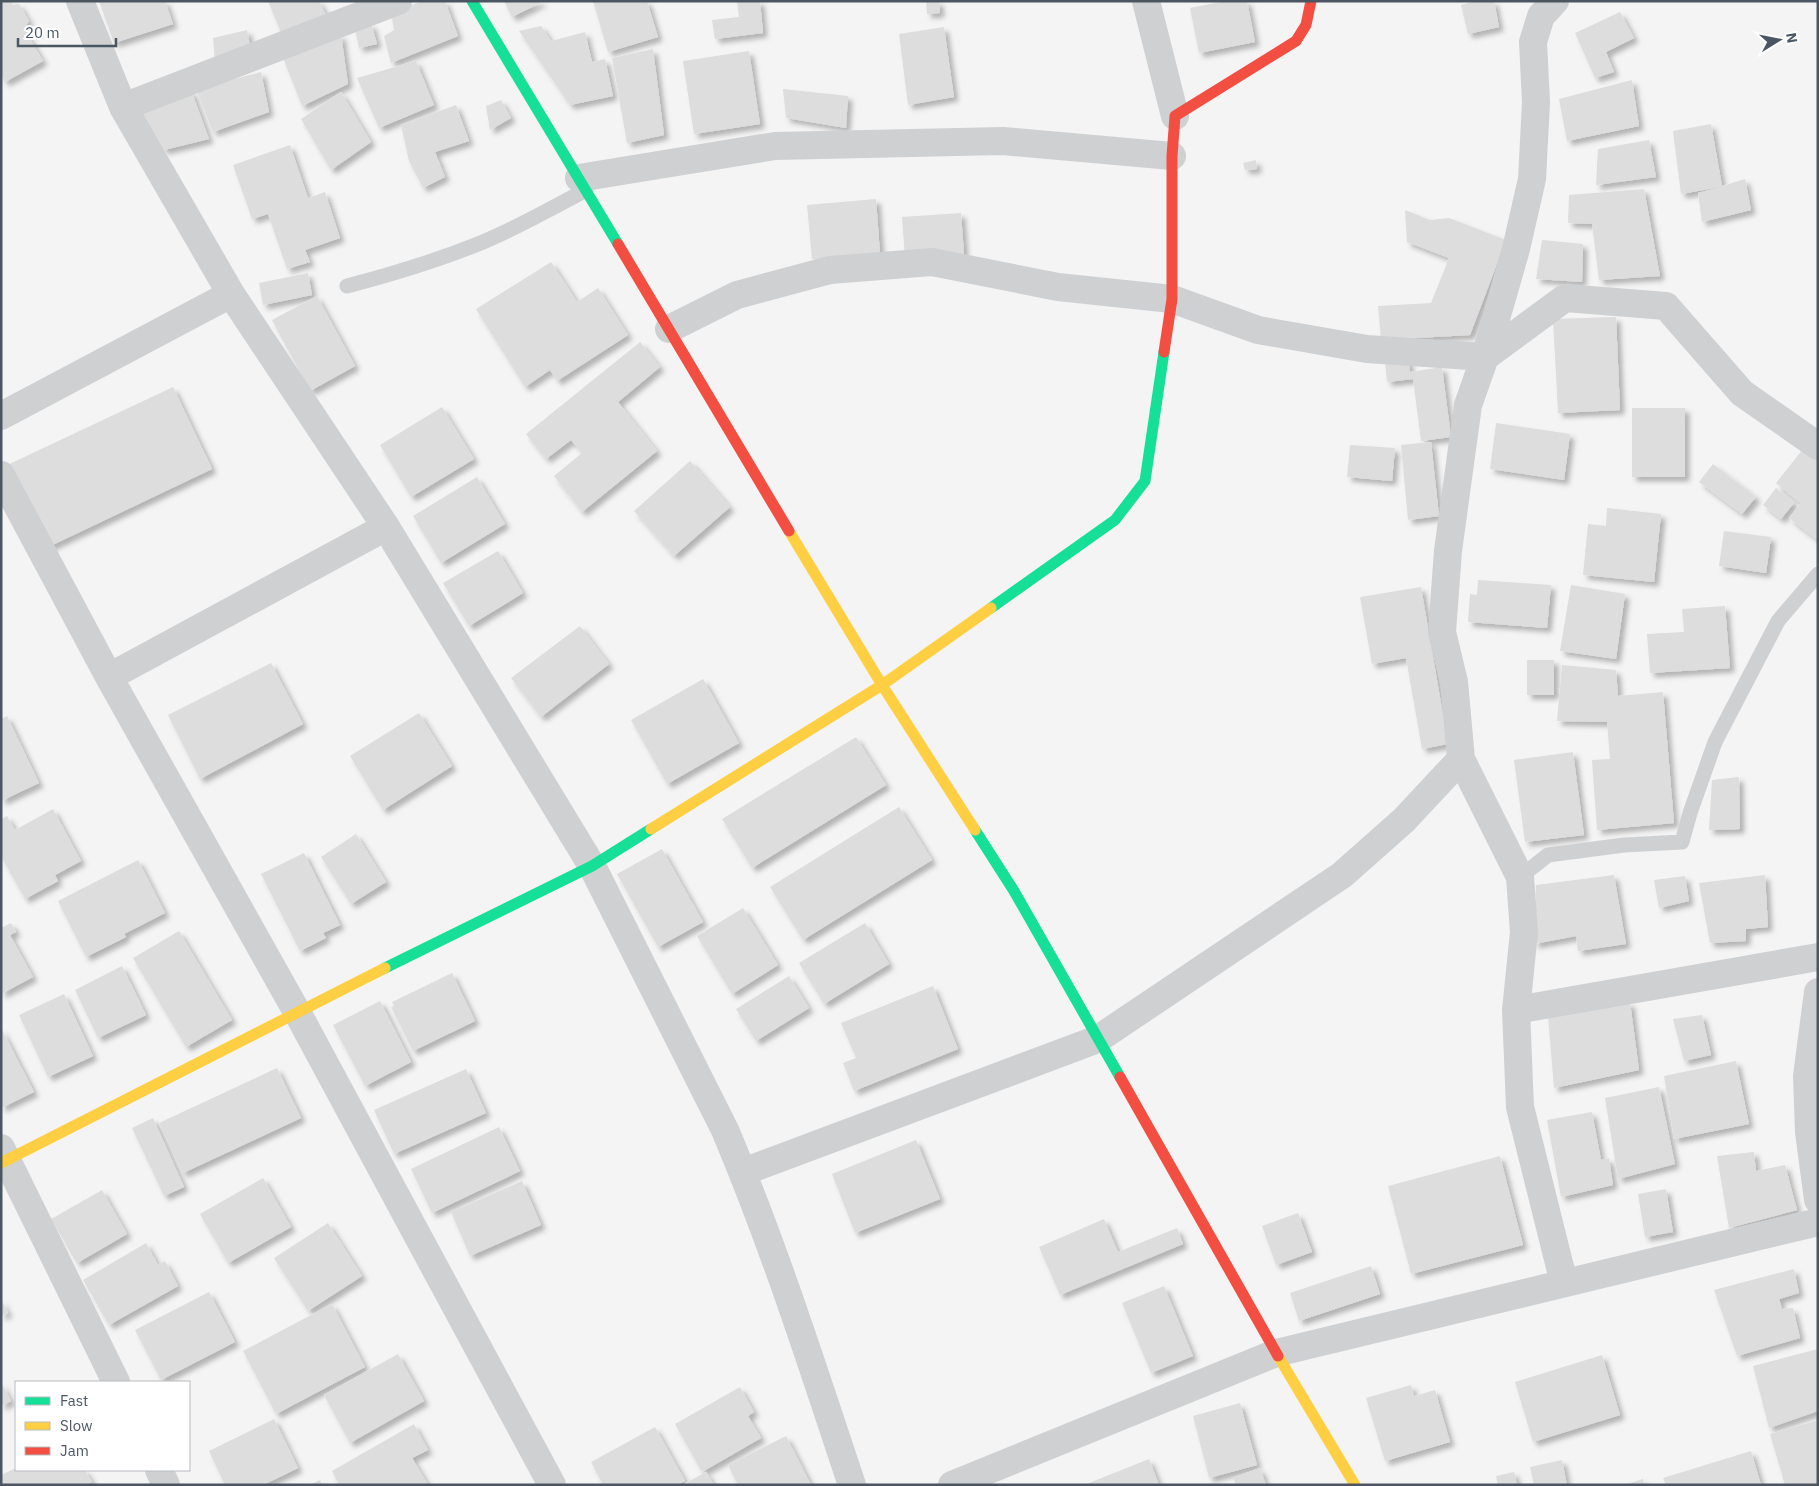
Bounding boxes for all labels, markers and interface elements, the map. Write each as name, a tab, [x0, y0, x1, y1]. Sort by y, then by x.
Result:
scale bar	[18, 15, 115, 47]
north arrow	[1754, 15, 1804, 65]
text: 20 m	[25, 23, 60, 42]
text: N	[1782, 31, 1802, 44]
legend	[15, 1381, 190, 1471]
text: Fast	[60, 1391, 88, 1410]
text: Slow	[60, 1416, 93, 1435]
text: Jam	[60, 1441, 89, 1460]

